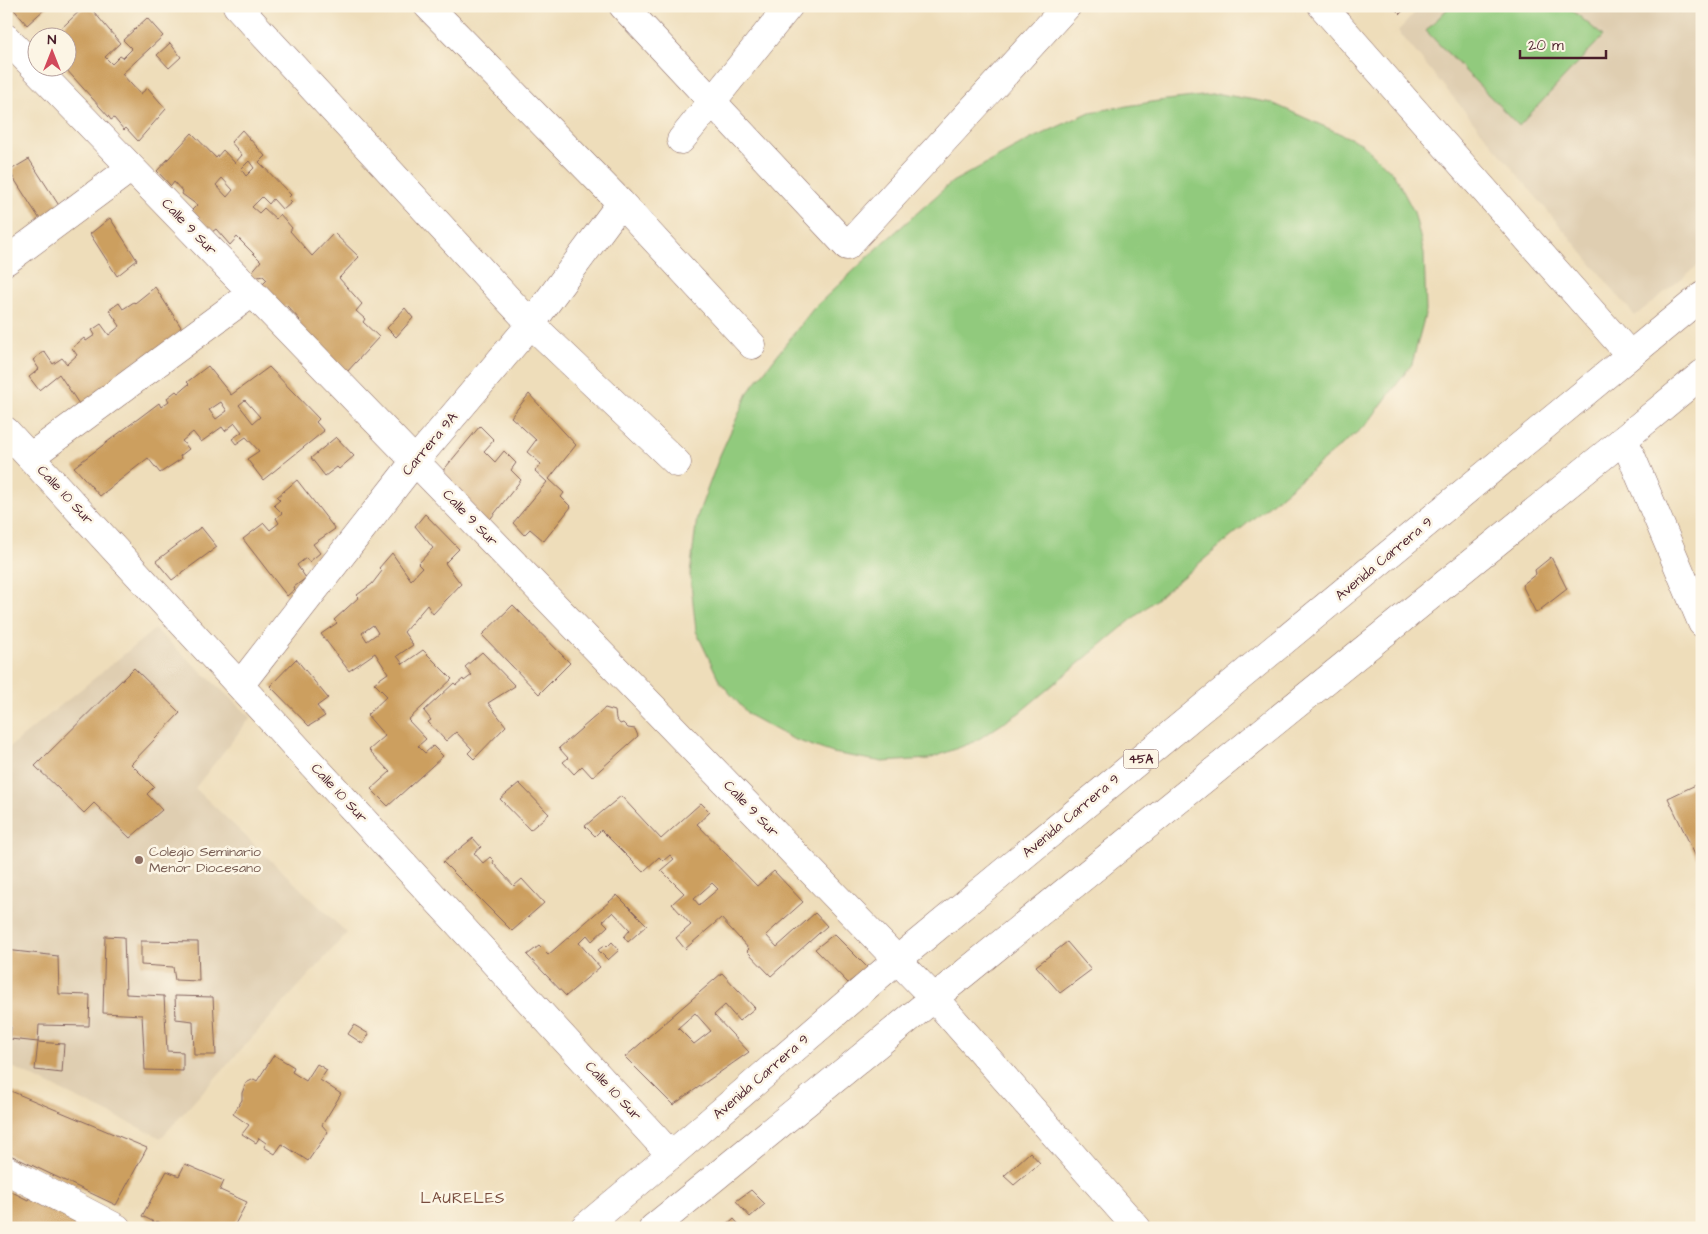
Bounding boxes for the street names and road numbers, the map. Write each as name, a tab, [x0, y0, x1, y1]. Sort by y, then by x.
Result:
street label: Calle 9 Sur	[157, 194, 221, 260]
street label: Carrera 9A	[397, 408, 463, 480]
street label: Calle 10 Sur	[32, 461, 98, 529]
street label: Calle 9 Sur	[438, 485, 502, 551]
street label: Avenida Carrera 9	[1331, 512, 1437, 606]
road number: 45A	[1124, 750, 1158, 769]
street label: Calle 10 Sur	[306, 759, 372, 827]
street label: Avenida Carrera 9	[1018, 769, 1124, 863]
street label: Calle 9 Sur	[719, 776, 783, 842]
street label: Avenida Carrera 9	[709, 1030, 813, 1124]
street label: Calle 10 Sur	[580, 1057, 646, 1125]

